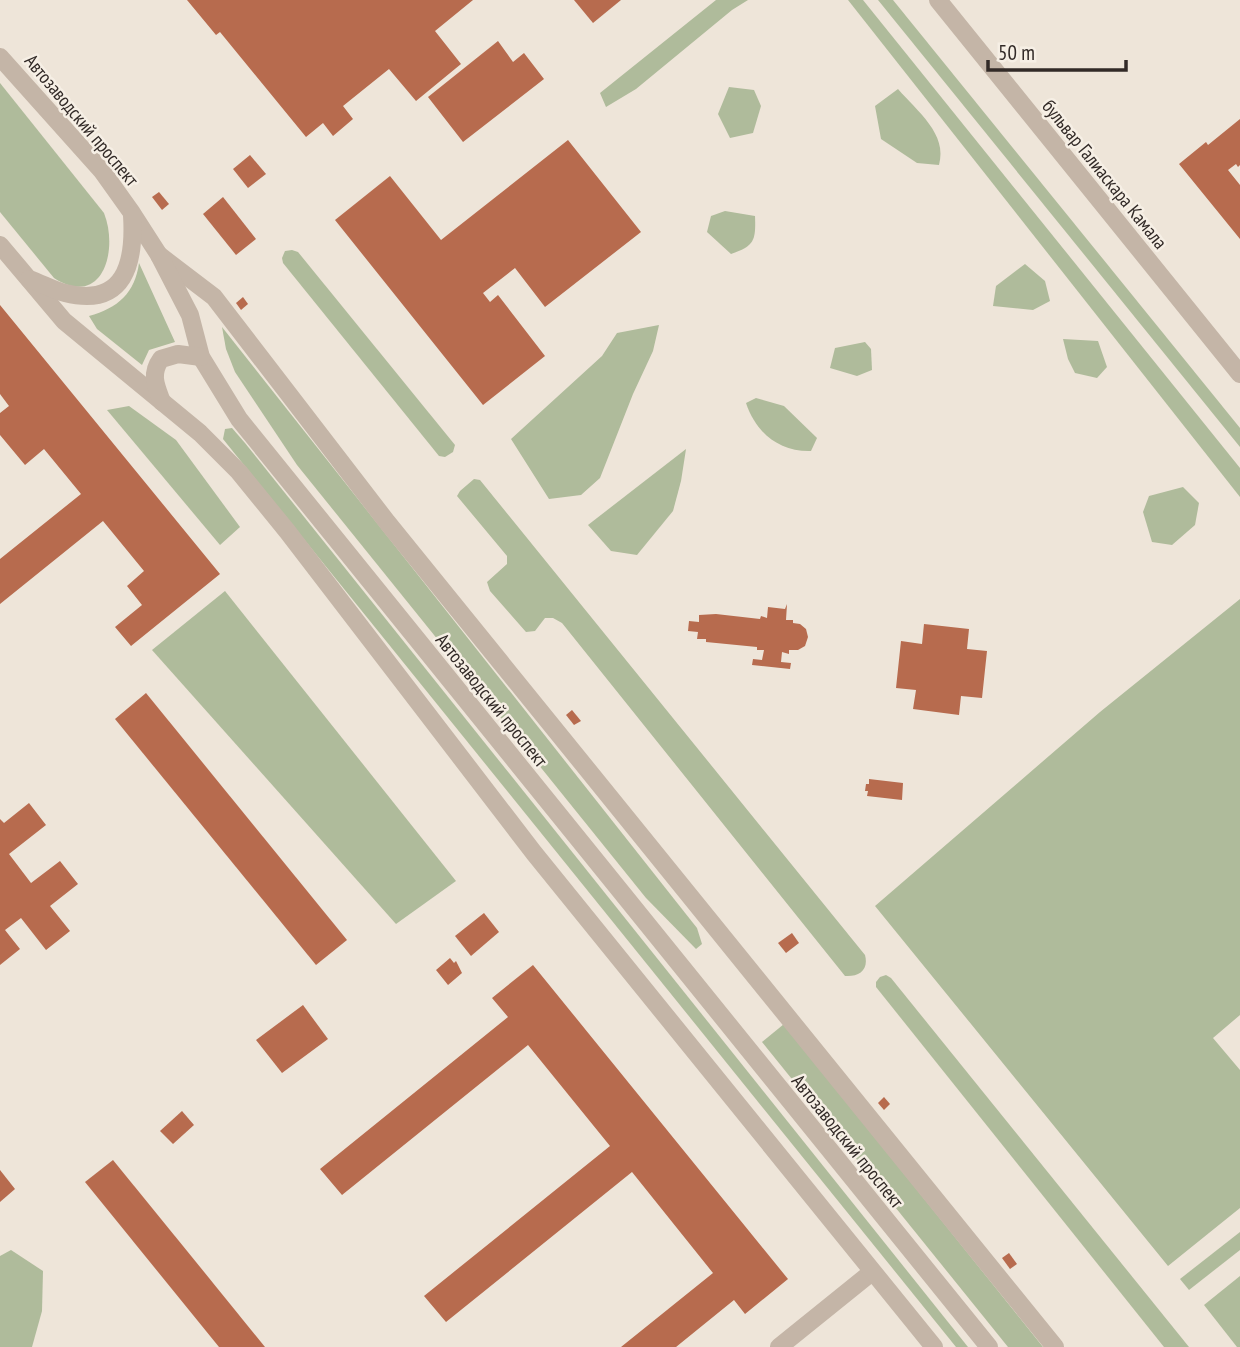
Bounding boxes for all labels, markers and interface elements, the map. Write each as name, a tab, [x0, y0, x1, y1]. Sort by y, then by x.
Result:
scale bar	[988, 28, 1126, 72]
text: 50 m	[998, 39, 1035, 66]
street label: Автозаводский проспект	[20, 49, 145, 192]
street label: бульвар Галиаскара Камала	[1037, 95, 1173, 253]
street label: Автозаводский проспект	[431, 628, 554, 772]
street label: Автозаводский проспект	[787, 1069, 910, 1213]

